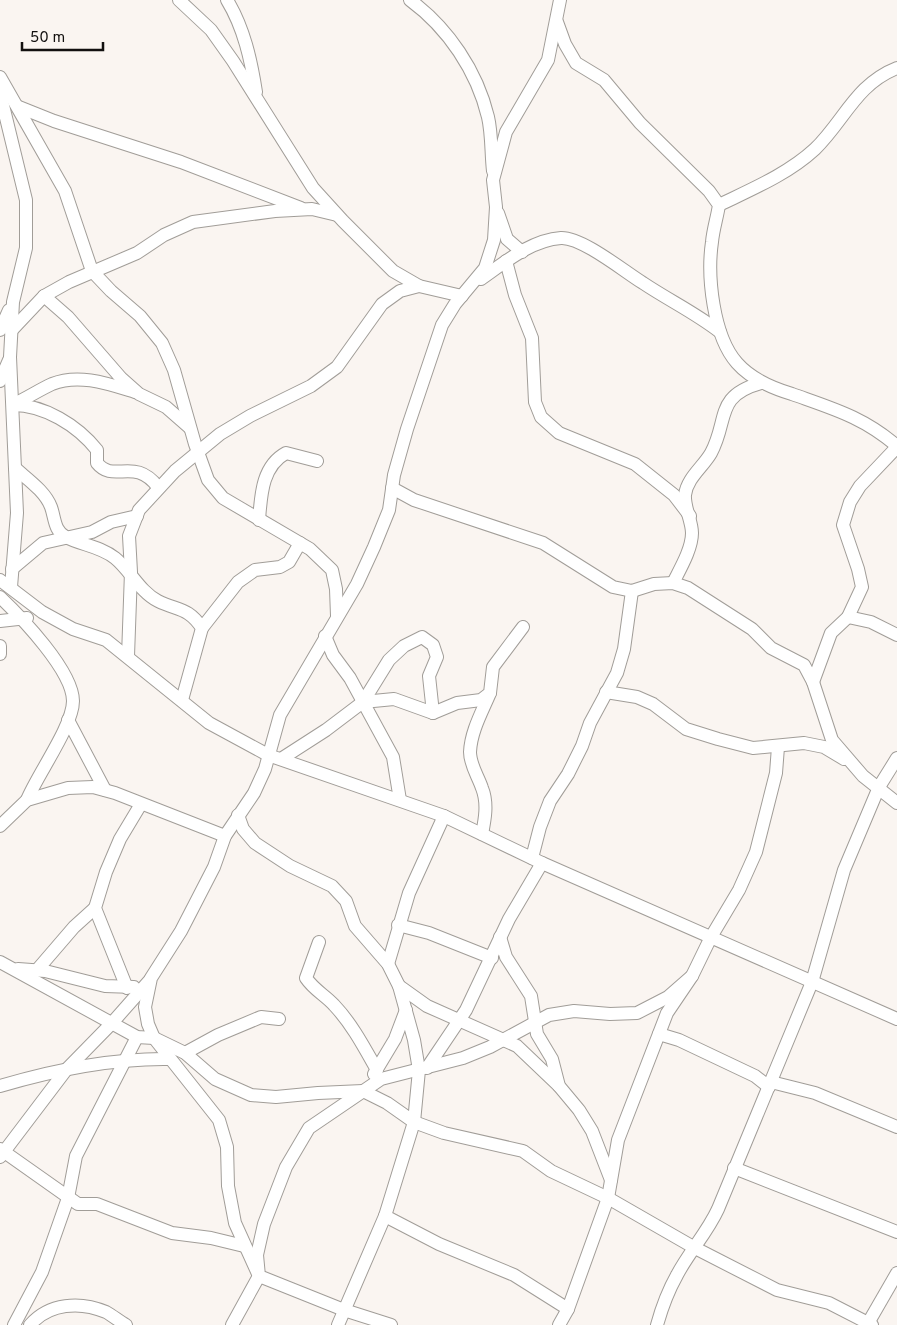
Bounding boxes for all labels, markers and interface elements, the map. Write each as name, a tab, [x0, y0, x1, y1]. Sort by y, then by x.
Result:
scale bar	[22, 20, 104, 52]
text: 50 m	[30, 29, 65, 48]

